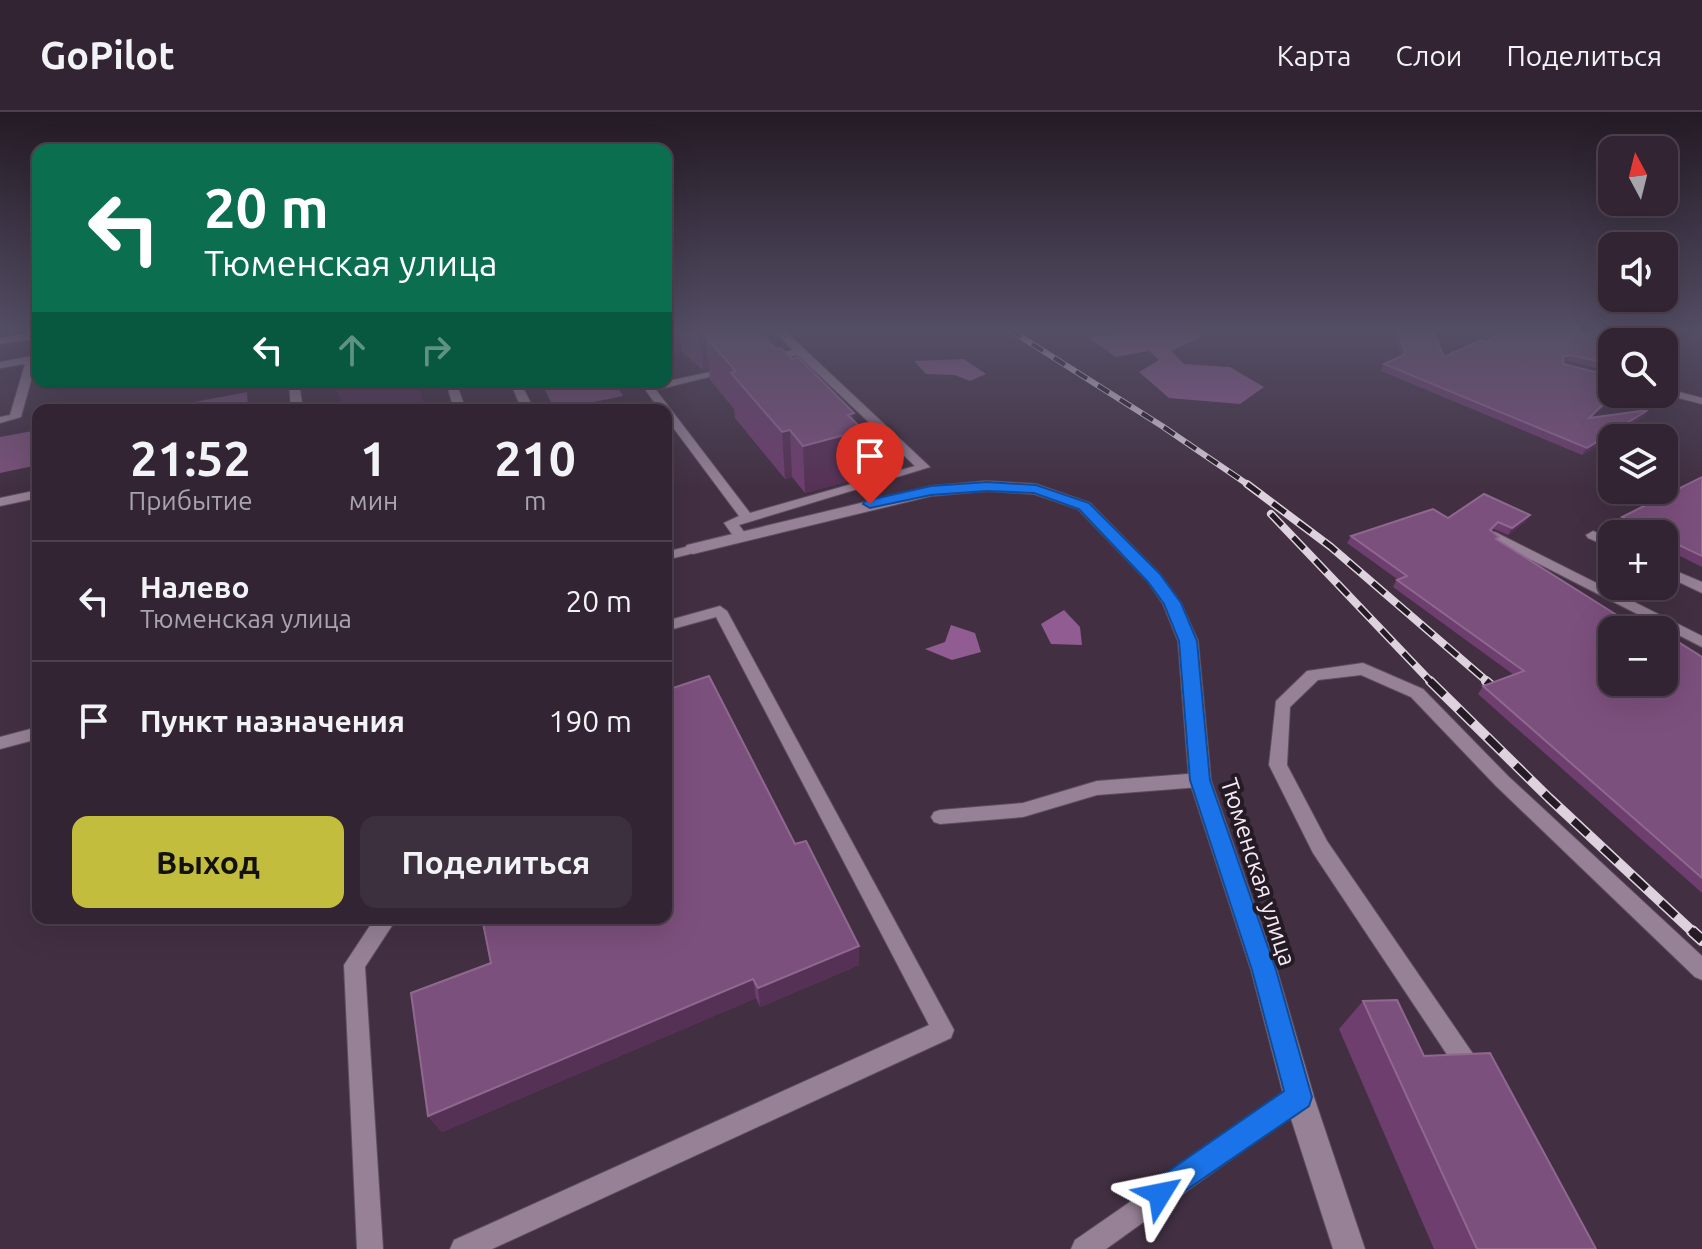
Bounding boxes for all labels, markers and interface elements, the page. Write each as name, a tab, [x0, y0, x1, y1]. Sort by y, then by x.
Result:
text: GoPilot	[40, 34, 175, 76]
text: Карта	[1277, 40, 1351, 71]
text: Слои	[1395, 40, 1462, 71]
text: Поделиться	[1506, 40, 1662, 71]
north arrow	[1598, 136, 1678, 216]
map controls	[1598, 136, 1678, 696]
icon: left	[72, 176, 176, 280]
text: 20 m	[204, 176, 329, 239]
button: sound	[1598, 232, 1678, 312]
text: Тюменская улица	[204, 242, 498, 283]
icon: left	[246, 328, 290, 372]
icon: ahead	[330, 328, 374, 372]
icon: right	[414, 328, 458, 372]
button: search	[1598, 328, 1678, 408]
pin	[836, 422, 904, 504]
button: layers	[1598, 424, 1678, 504]
text: 21:52	[130, 431, 250, 485]
text: 1	[360, 431, 387, 485]
text: 210	[495, 431, 576, 485]
icon: arrive	[848, 434, 892, 478]
text: Прибытие	[128, 486, 253, 515]
text: мин	[349, 486, 398, 515]
text: m	[524, 486, 546, 515]
button: +	[1598, 520, 1678, 600]
text: Налево	[140, 570, 250, 604]
icon: left	[72, 579, 116, 623]
text: 20 m	[565, 584, 632, 618]
text: Тюменская улица	[140, 604, 352, 633]
button: −	[1598, 616, 1678, 696]
icon: arrive	[72, 699, 116, 743]
text: Пункт назначения	[140, 704, 405, 738]
text: 190 m	[548, 704, 632, 738]
street label: Тюменская улица	[1215, 775, 1302, 969]
button: Выход	[72, 816, 344, 908]
button: Поделиться	[360, 816, 632, 908]
position arrow	[1118, 1152, 1202, 1236]

